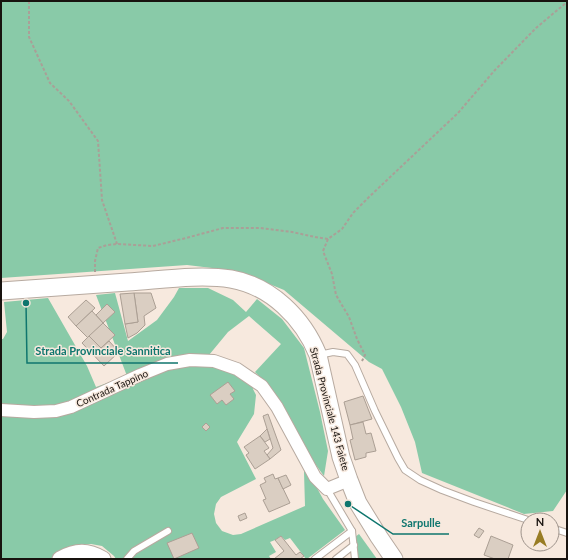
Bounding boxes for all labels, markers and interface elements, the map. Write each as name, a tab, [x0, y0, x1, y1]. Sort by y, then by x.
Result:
callout: Strada Provinciale Sannitica	[27, 340, 178, 363]
text: Strada Provinciale Sannitica	[35, 344, 171, 357]
street label: Strada Provinciale 143 Faiete	[308, 346, 352, 472]
street label: Contrada Tappino	[74, 367, 150, 409]
callout: Sarpulle	[393, 511, 449, 534]
north arrow	[520, 512, 560, 552]
text: N	[536, 515, 544, 528]
text: Sarpulle	[401, 516, 441, 529]

